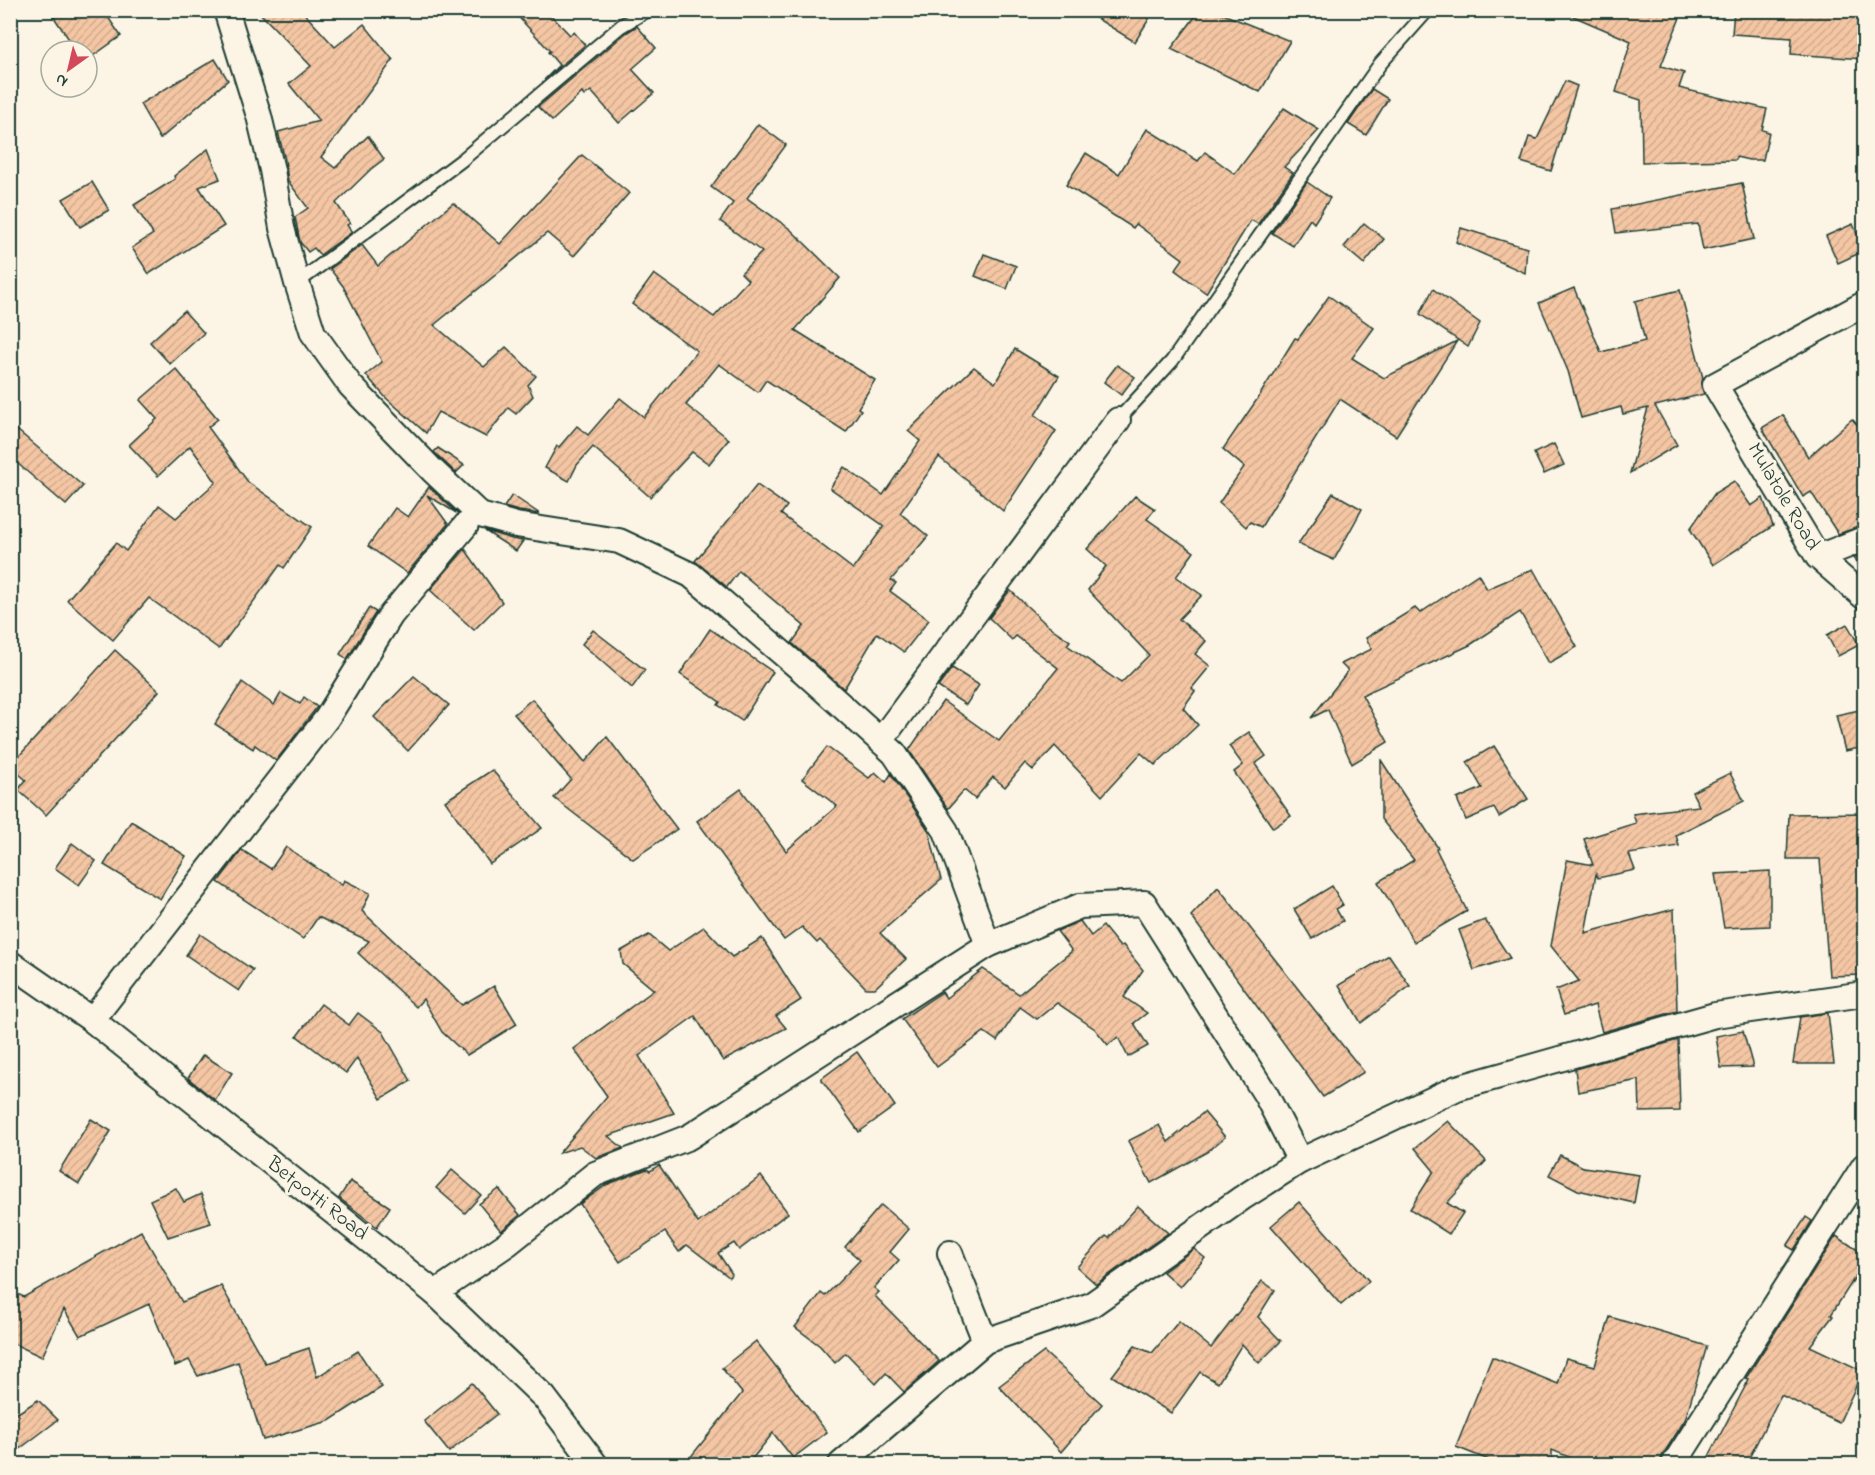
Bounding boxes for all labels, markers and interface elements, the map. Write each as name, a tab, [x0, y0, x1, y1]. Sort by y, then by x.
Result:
north arrow	[39, 39, 99, 99]
text: N	[50, 67, 73, 93]
street label: Mulatole Road	[1739, 438, 1827, 557]
street label: Betpotti Road	[259, 1149, 374, 1248]

